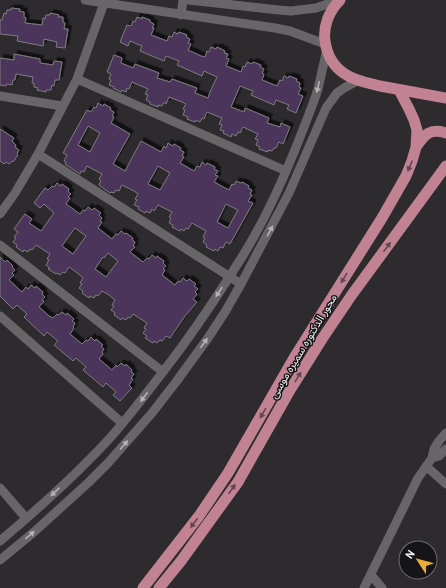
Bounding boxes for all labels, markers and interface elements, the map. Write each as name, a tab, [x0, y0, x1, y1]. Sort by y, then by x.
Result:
one-way arrow	[315, 81, 321, 94]
one-way arrow	[407, 160, 413, 172]
one-way arrow	[266, 225, 273, 237]
one-way arrow	[383, 241, 391, 252]
one-way arrow	[340, 273, 348, 283]
one-way arrow	[216, 286, 223, 298]
street label: محور الدكتوره سميره موسى	[266, 291, 340, 401]
one-way arrow	[200, 338, 208, 349]
one-way arrow	[294, 372, 302, 382]
one-way arrow	[139, 392, 148, 403]
one-way arrow	[259, 407, 266, 419]
one-way arrow	[119, 440, 128, 450]
one-way arrow	[228, 484, 236, 494]
one-way arrow	[50, 487, 60, 497]
one-way arrow	[189, 518, 198, 529]
one-way arrow	[25, 531, 36, 540]
north arrow	[398, 540, 438, 580]
text: N	[402, 547, 418, 561]

